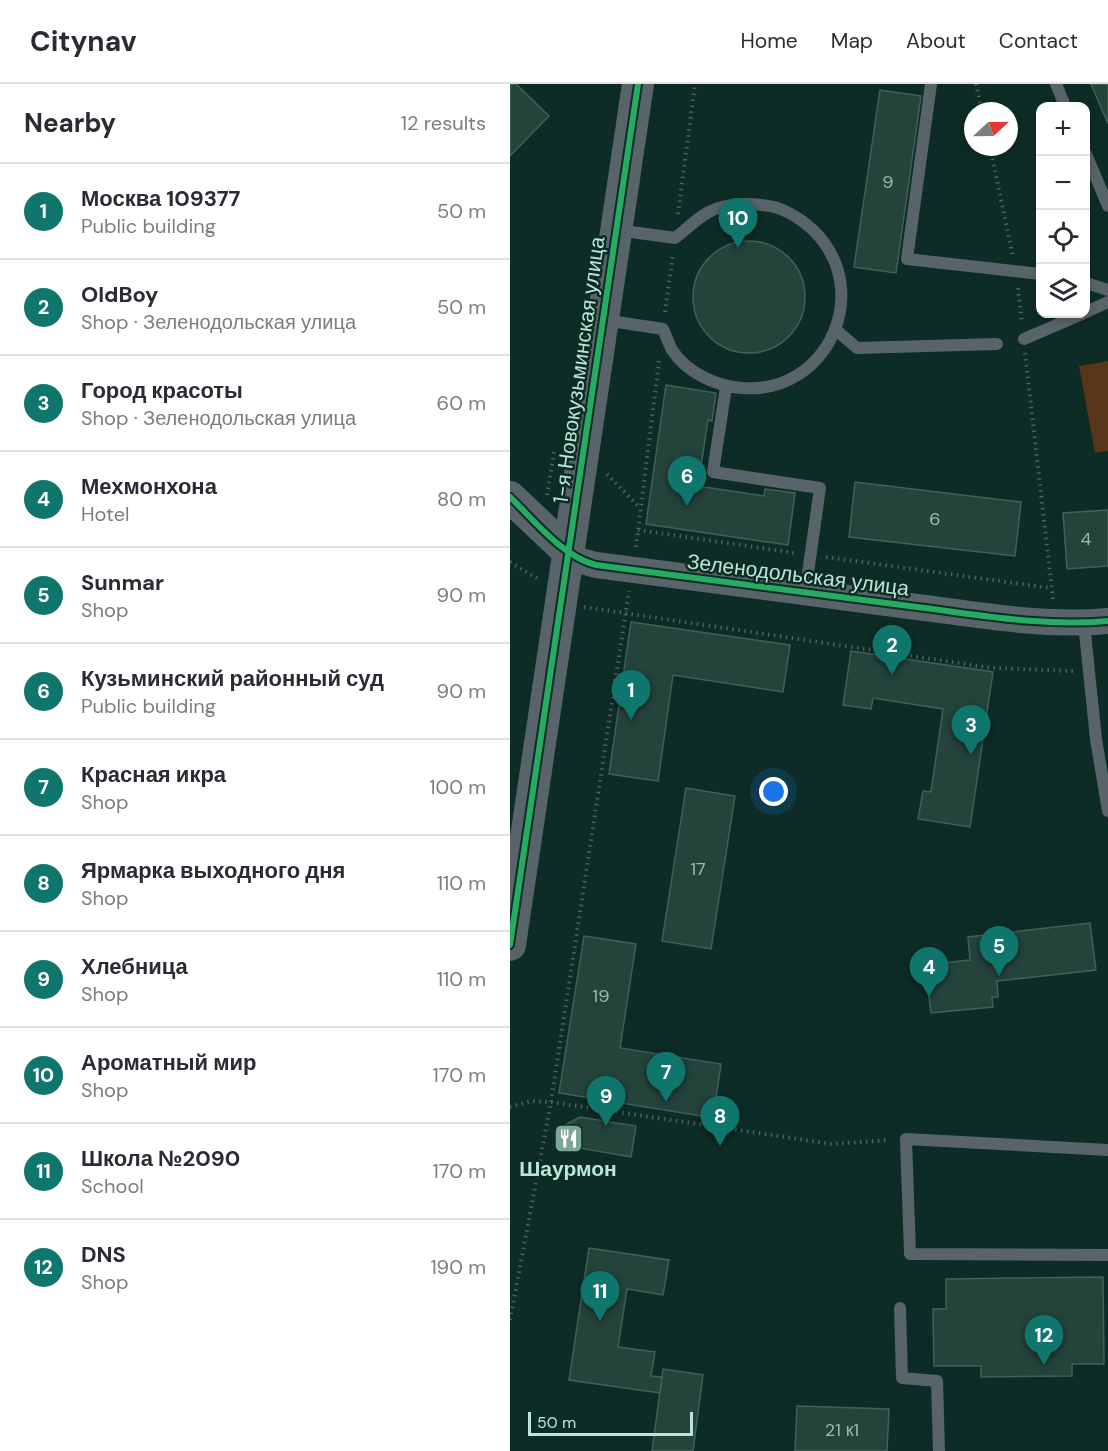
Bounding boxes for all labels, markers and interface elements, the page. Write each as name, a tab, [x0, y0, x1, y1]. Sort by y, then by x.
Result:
text: Citynav	[30, 23, 136, 60]
text: Home	[740, 27, 798, 55]
text: Map	[831, 27, 873, 55]
text: About	[906, 27, 966, 55]
text: Contact	[999, 27, 1078, 55]
north arrow	[964, 102, 1018, 156]
map controls	[1036, 102, 1090, 318]
button: +	[1036, 102, 1090, 156]
text: Nearby	[24, 106, 116, 140]
text: 12 results	[401, 110, 486, 136]
button: −	[1036, 156, 1090, 210]
house number: 9	[882, 170, 894, 194]
text: Москва 109377	[81, 184, 240, 213]
text: 1	[40, 198, 47, 224]
text: 50 m	[437, 198, 486, 224]
pin: 10	[718, 198, 758, 248]
button: locate	[1036, 210, 1090, 264]
text: Public building	[81, 213, 216, 239]
street label: 1-я Новокузьминская улица	[546, 235, 612, 505]
button: layers	[1036, 264, 1090, 318]
text: OldBoy	[81, 280, 158, 309]
text: 2	[38, 294, 49, 320]
text: 50 m	[437, 294, 486, 320]
text: Shop · Зеленодольская улица	[81, 309, 356, 335]
text: Город красоты	[81, 376, 243, 405]
text: 3	[37, 390, 50, 416]
text: 60 m	[437, 390, 486, 416]
text: Shop · Зеленодольская улица	[81, 405, 356, 431]
pin: 6	[668, 456, 706, 506]
text: Мехмонхона	[81, 472, 217, 501]
text: 4	[37, 486, 50, 512]
text: 80 m	[437, 486, 486, 512]
text: Hotel	[81, 501, 129, 527]
house number: 6	[929, 507, 941, 531]
house number: 4	[1081, 527, 1092, 551]
street label: Зеленодольская улица	[685, 547, 911, 603]
text: Sunmar	[81, 568, 164, 597]
text: 5	[37, 582, 50, 608]
text: 90 m	[437, 582, 486, 608]
text: Shop	[81, 597, 128, 623]
pin: 2	[872, 626, 911, 675]
text: Кузьминский районный суд	[81, 664, 384, 693]
pin: 1	[612, 670, 650, 720]
text: 6	[37, 678, 50, 704]
text: 90 m	[437, 678, 486, 704]
text: Public building	[81, 693, 216, 719]
pin: 3	[952, 706, 990, 755]
text: Красная икра	[81, 760, 226, 789]
text: 7	[38, 774, 49, 800]
text: 100 m	[429, 774, 486, 800]
your location	[759, 777, 788, 806]
text: Shop	[81, 789, 128, 815]
text: Ярмарка выходного дня	[81, 856, 345, 885]
house number: 17	[690, 857, 706, 881]
text: 8	[37, 870, 50, 896]
text: 110 m	[437, 870, 486, 896]
text: Shop	[81, 885, 128, 911]
pin: 5	[980, 926, 1018, 976]
pin: 4	[910, 948, 948, 997]
text: Хлебница	[81, 952, 188, 981]
text: 9	[37, 966, 50, 992]
text: 110 m	[437, 966, 486, 992]
text: Shop	[81, 981, 128, 1007]
house number: 19	[593, 984, 609, 1008]
text: Ароматный мир	[81, 1048, 256, 1077]
pin: 7	[646, 1052, 686, 1102]
text: 10	[33, 1062, 54, 1088]
text: 170 m	[433, 1062, 486, 1088]
pin: 9	[586, 1076, 626, 1126]
text: Shop	[81, 1077, 128, 1103]
pin: 8	[700, 1096, 740, 1146]
restaurant icon: Шаурмон	[552, 1122, 584, 1154]
text: Школа №2090	[81, 1144, 240, 1173]
place label: Шаурмон	[519, 1155, 617, 1183]
text: 11	[36, 1158, 51, 1184]
text: 170 m	[433, 1158, 486, 1184]
text: School	[81, 1173, 144, 1199]
text: DNS	[81, 1240, 126, 1269]
text: 12	[34, 1254, 53, 1280]
text: 190 m	[430, 1254, 486, 1280]
text: Shop	[81, 1269, 128, 1295]
pin: 11	[580, 1272, 620, 1321]
pin: 12	[1024, 1316, 1064, 1365]
scale bar	[528, 1409, 693, 1436]
text: 50 m	[537, 1412, 576, 1433]
house number: 21 к1	[825, 1418, 859, 1442]

